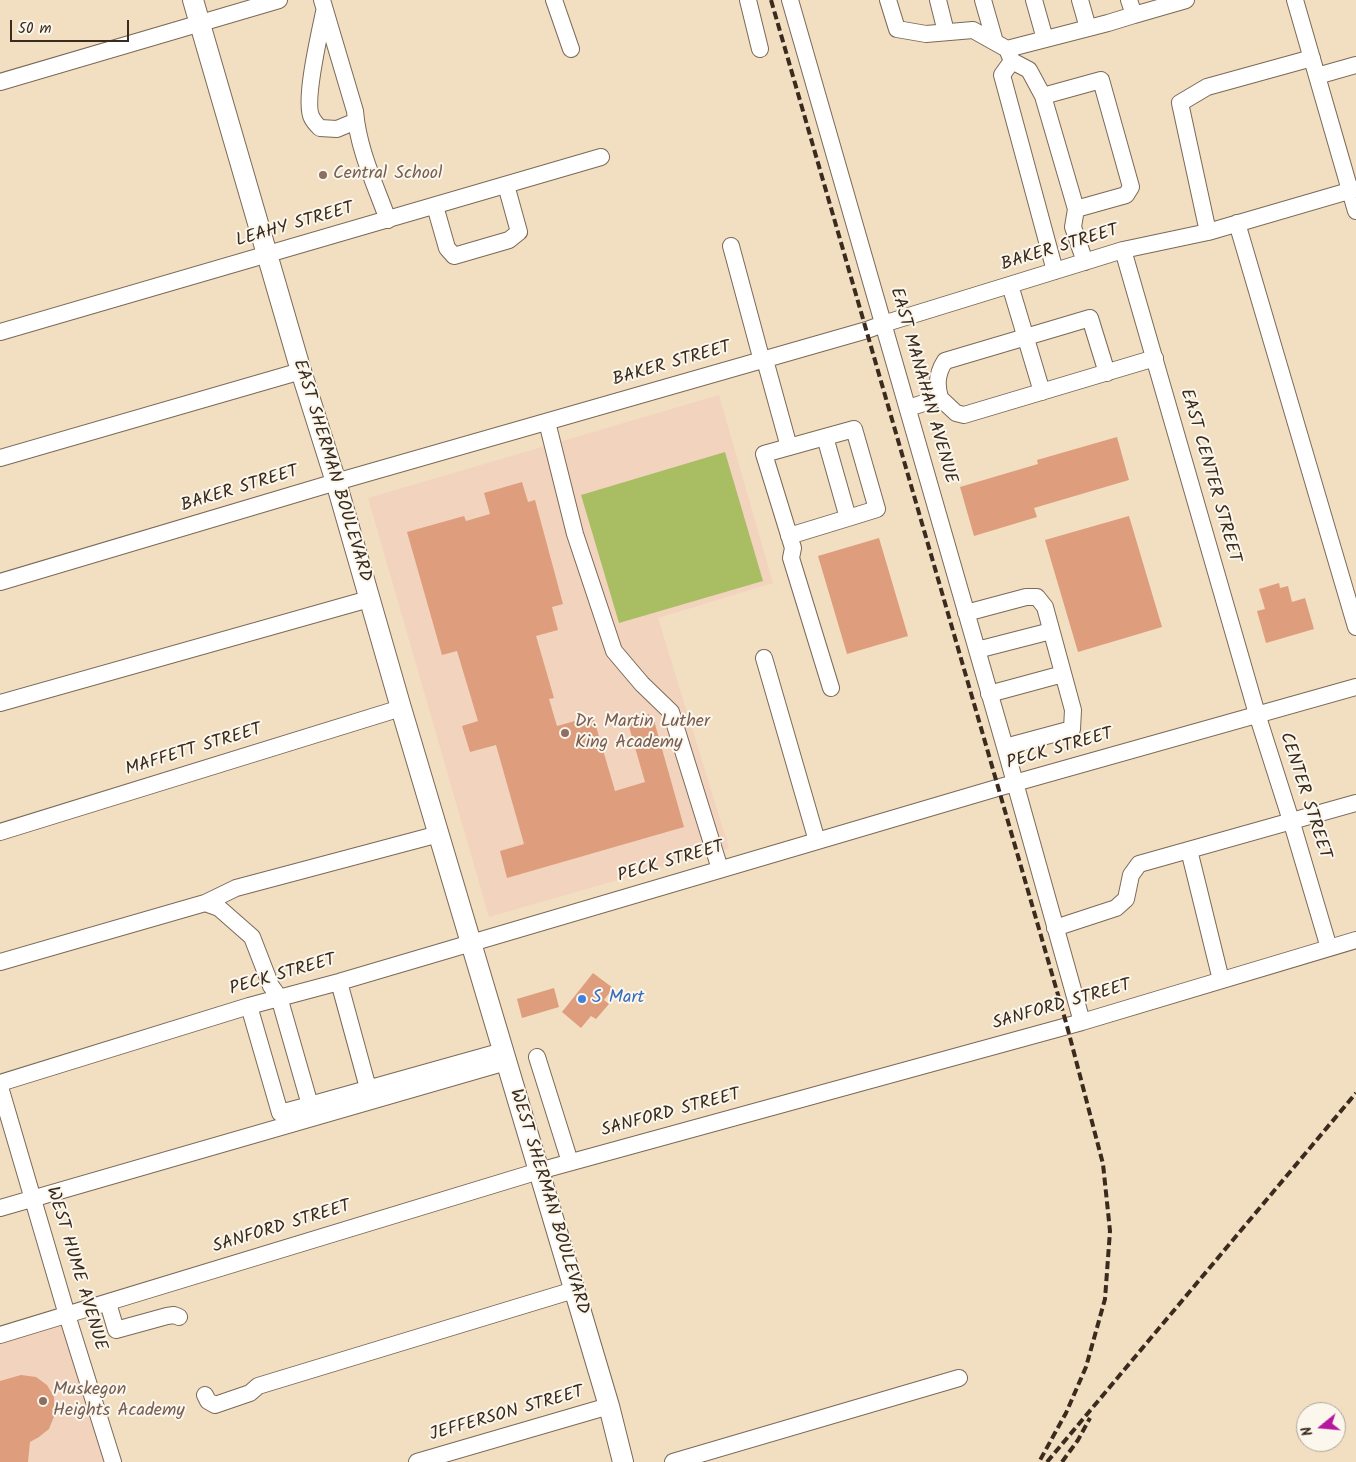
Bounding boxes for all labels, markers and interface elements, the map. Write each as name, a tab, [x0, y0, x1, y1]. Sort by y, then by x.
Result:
scale bar	[12, 10, 131, 42]
text: 50 m	[18, 17, 52, 41]
place label: Central School	[333, 164, 442, 186]
marker: Central School	[317, 169, 329, 181]
street label: LEAHY STREET	[234, 199, 356, 253]
street label: BAKER STREET	[999, 221, 1121, 277]
street label: EAST MANAHAN AVENUE	[884, 285, 960, 487]
street label: BAKER STREET	[611, 338, 733, 392]
street label: EAST SHERMAN BOULEVARD	[287, 357, 375, 585]
street label: EAST CENTER STREET	[1174, 387, 1244, 565]
street label: BAKER STREET	[179, 462, 301, 518]
place label: Dr. Martin Luther King Academy	[575, 712, 710, 754]
street label: MAFFETT STREET	[123, 720, 265, 782]
street label: PECK STREET	[1004, 725, 1116, 775]
marker: Dr. Martin Luther King Academy	[559, 727, 571, 739]
street label: CENTER STREET	[1273, 730, 1335, 862]
street label: PECK STREET	[615, 838, 727, 888]
street label: PECK STREET	[227, 951, 339, 1001]
street label: SANFORD STREET	[990, 976, 1134, 1036]
place label: S Mart	[592, 988, 644, 1010]
marker: S Mart	[576, 993, 588, 1005]
street label: SANFORD STREET	[599, 1085, 743, 1143]
street label: WEST SHERMAN BOULEVARD	[503, 1087, 593, 1317]
street label: WEST HUME AVENUE	[40, 1184, 110, 1354]
street label: SANFORD STREET	[211, 1197, 353, 1259]
place label: Muskegon Heights Academy	[53, 1380, 185, 1422]
street label: JEFFERSON STREET	[428, 1383, 586, 1447]
marker: Muskegon Heights Academy	[37, 1395, 49, 1407]
north arrow	[1296, 1402, 1346, 1452]
text: N	[1296, 1424, 1319, 1439]

